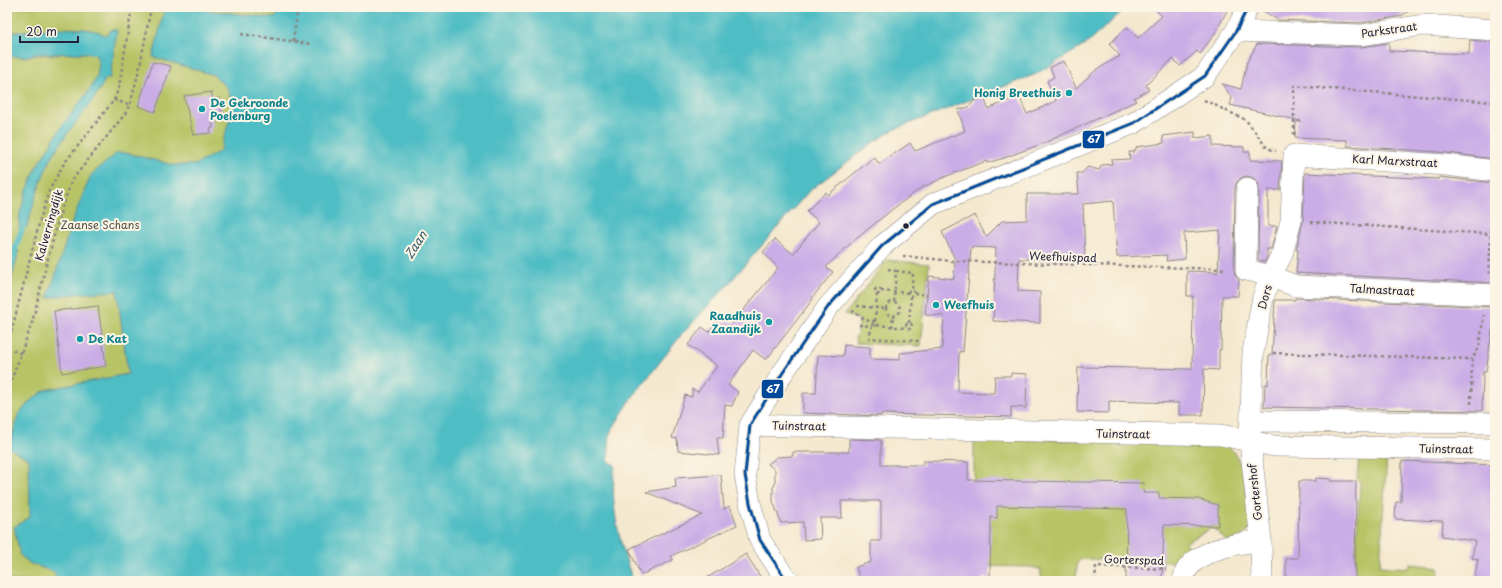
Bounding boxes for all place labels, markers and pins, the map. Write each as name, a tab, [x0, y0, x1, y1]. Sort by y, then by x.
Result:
place label: Honig Breethuis	[974, 84, 1061, 101]
marker: Honig Breethuis	[1064, 88, 1074, 98]
place label: De Gekroonde Poelenburg	[210, 94, 288, 124]
marker: De Gekroonde Poelenburg	[197, 104, 207, 114]
unlabelled marker	[901, 221, 911, 231]
place label: Weefhuis	[944, 296, 994, 313]
marker: Weefhuis	[931, 300, 941, 310]
place label: Raadhuis Zaandijk	[710, 307, 762, 337]
marker: Raadhuis Zaandijk	[764, 317, 774, 327]
place label: De Kat	[88, 330, 127, 347]
marker: De Kat	[75, 334, 85, 344]

